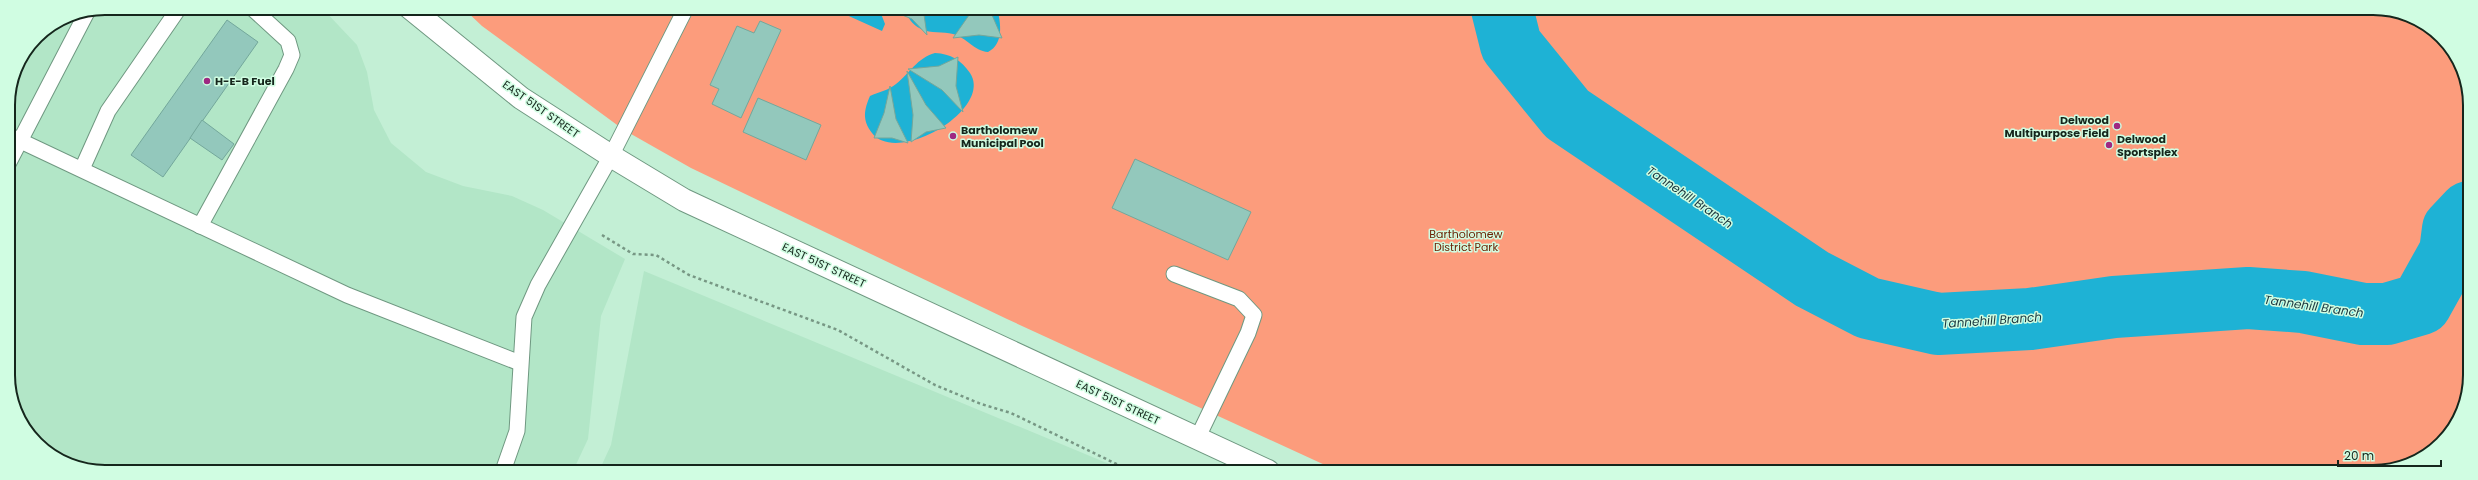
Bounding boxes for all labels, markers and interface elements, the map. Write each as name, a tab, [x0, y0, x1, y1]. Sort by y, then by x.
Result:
place label: H-E-B Fuel	[215, 73, 275, 89]
marker: H-E-B Fuel	[202, 76, 212, 86]
street label: EAST 51ST STREET	[499, 76, 583, 142]
place label: Delwood Multipurpose Field	[2004, 112, 2109, 141]
marker: Delwood Multipurpose Field	[2112, 121, 2122, 131]
place label: Bartholomew Municipal Pool	[961, 122, 1044, 151]
marker: Bartholomew Municipal Pool	[948, 131, 958, 141]
place label: Delwood Sportsplex	[2117, 131, 2178, 160]
marker: Delwood Sportsplex	[2104, 140, 2114, 150]
water label: Tannehill Branch	[1644, 162, 1736, 232]
park label: Bartholomew District Park	[1429, 226, 1503, 255]
street label: EAST 51ST STREET	[780, 239, 868, 291]
water label: Tannehill Branch	[2263, 291, 2365, 321]
water label: Tannehill Branch	[1941, 308, 2043, 332]
street label: EAST 51ST STREET	[1074, 376, 1162, 428]
scale bar	[2338, 442, 2441, 468]
text: 20 m	[2344, 447, 2374, 464]

